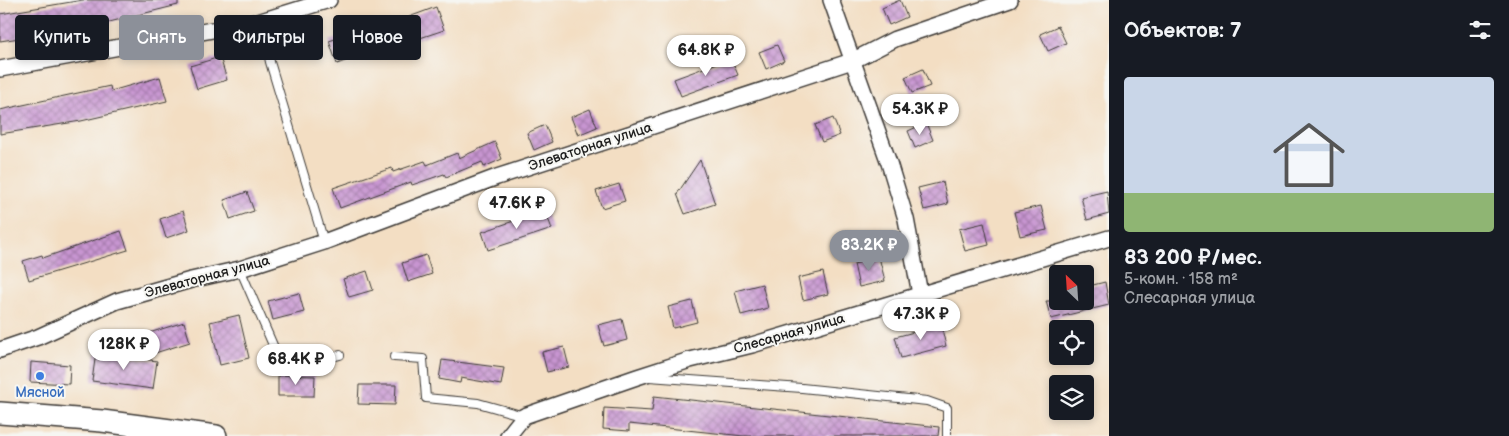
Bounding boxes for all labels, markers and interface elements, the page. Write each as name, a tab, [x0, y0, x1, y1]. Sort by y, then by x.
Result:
chip: Купить	[15, 15, 109, 60]
chip: Снять	[119, 15, 204, 60]
chip: Фильтры	[214, 15, 323, 60]
chip: Новое	[333, 15, 421, 60]
icon: filters	[1466, 16, 1494, 44]
text: Объектов: 7	[1124, 18, 1242, 43]
pin: 64.8K ₽	[660, 34, 752, 77]
text: 64.8K ₽	[678, 41, 734, 60]
pin: 54.3K ₽	[874, 94, 966, 136]
text: 54.3K ₽	[892, 100, 948, 119]
icon: home	[1264, 110, 1354, 200]
street label: Элеваторная улица	[526, 118, 655, 174]
pin: 47.6K ₽	[471, 188, 563, 230]
text: 47.6K ₽	[489, 194, 545, 213]
pin: 83.2K ₽	[823, 230, 915, 272]
text: 83.2K ₽	[841, 236, 897, 255]
text: 83 200 ₽/мес.	[1124, 245, 1262, 270]
street label: Элеваторная улица	[143, 251, 272, 301]
north arrow	[1049, 265, 1094, 310]
map controls	[1049, 265, 1094, 420]
text: 5-комн. · 158 m²	[1124, 270, 1238, 289]
text: Слесарная улица	[1124, 289, 1255, 308]
pin: 47.3K ₽	[875, 298, 967, 341]
text: 47.3K ₽	[893, 305, 949, 324]
street label: Слесарная улица	[732, 309, 847, 357]
button: locate	[1049, 320, 1094, 365]
pin: 128K ₽	[83, 328, 165, 371]
text: 128K ₽	[99, 335, 149, 354]
pin: 68.4K ₽	[250, 344, 342, 386]
text: 68.4K ₽	[268, 350, 324, 369]
marker: Мясной	[34, 370, 46, 382]
button: layers	[1049, 375, 1094, 420]
place label: Мясной	[15, 384, 65, 401]

